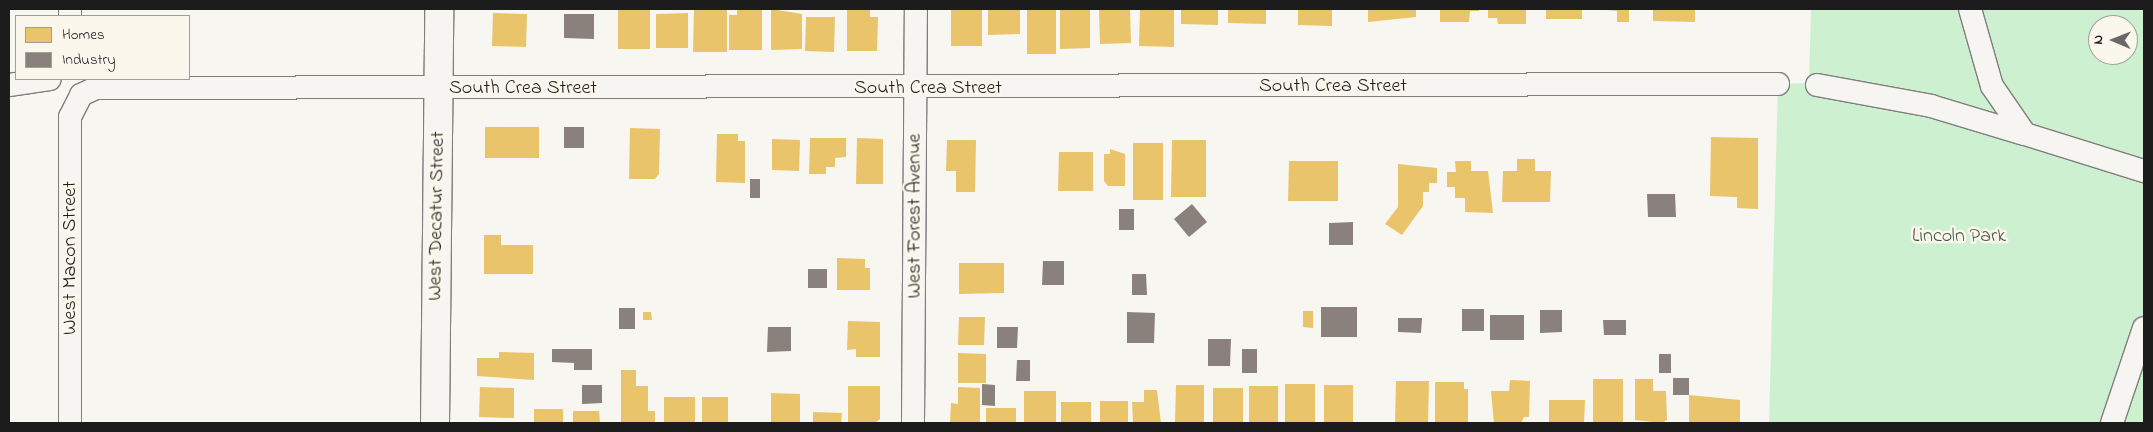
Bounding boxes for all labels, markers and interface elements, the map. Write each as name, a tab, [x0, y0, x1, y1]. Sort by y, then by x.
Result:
legend	[15, 15, 190, 80]
north arrow	[2088, 15, 2138, 65]
text: Homes	[62, 24, 105, 46]
text: N	[2088, 35, 2109, 45]
text: Industry	[62, 49, 116, 71]
street label: South Crea Street	[1259, 74, 1407, 98]
street label: South Crea Street	[449, 76, 597, 100]
street label: South Crea Street	[854, 76, 1002, 100]
street label: West Decatur Street	[424, 131, 450, 301]
street label: West Forest Avenue	[903, 134, 927, 298]
street label: West Macon Street	[58, 181, 82, 335]
park label: Lincoln Park	[1912, 224, 2006, 248]

